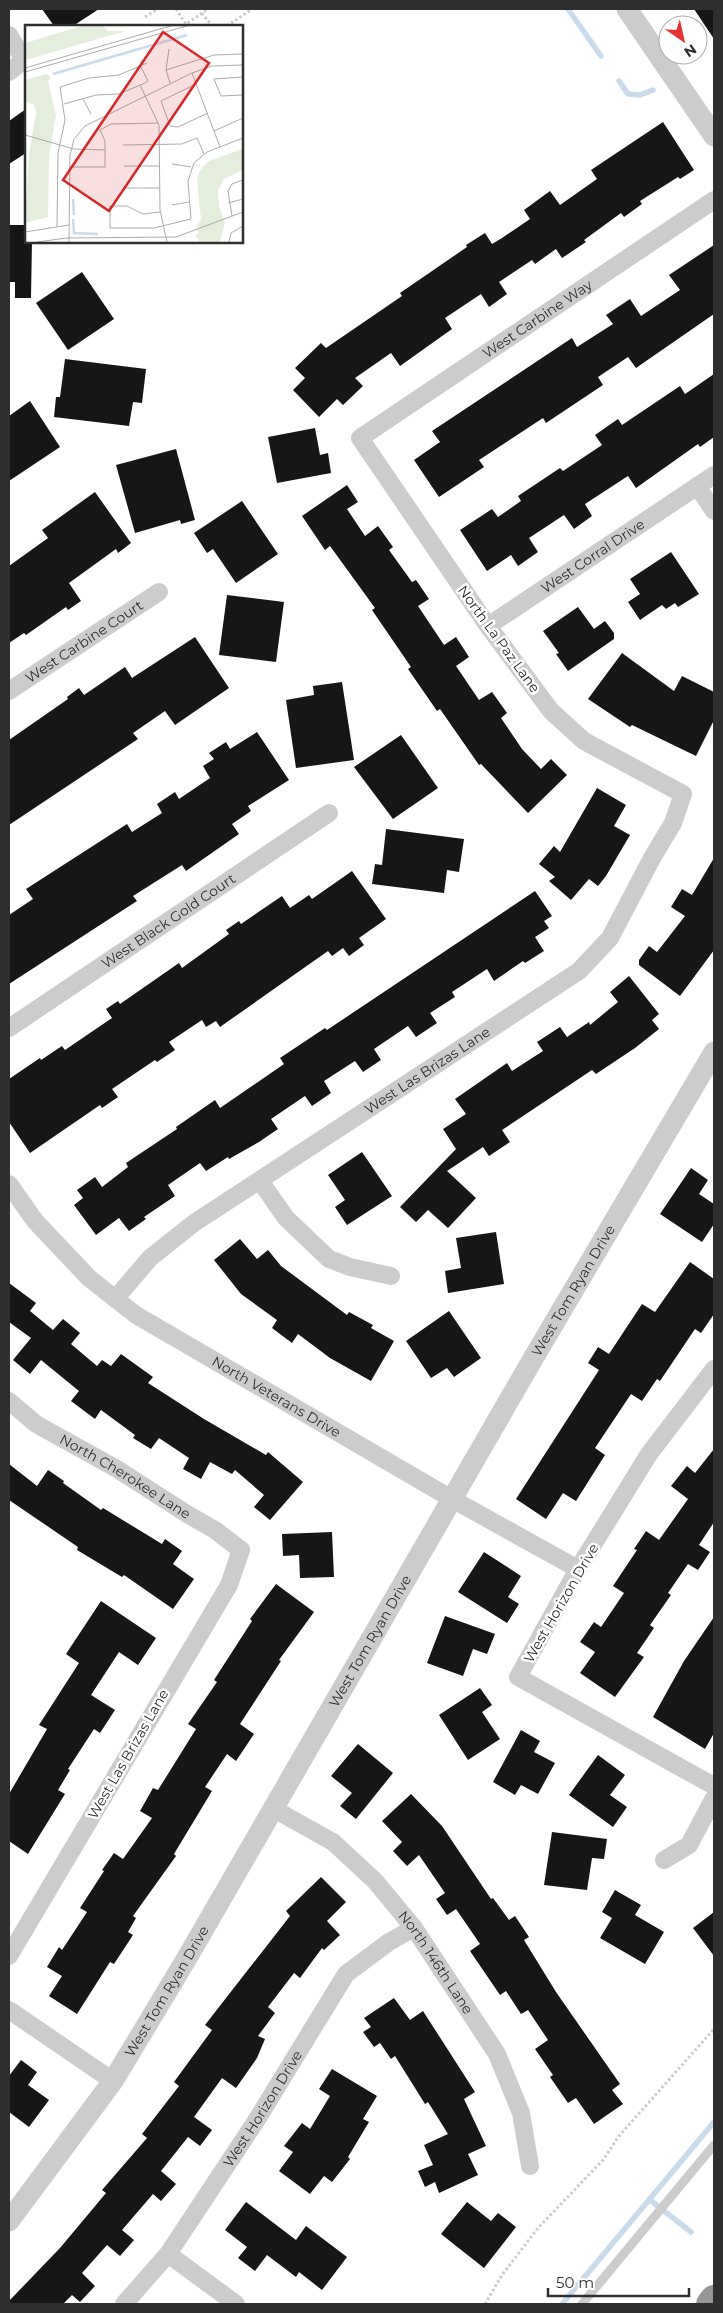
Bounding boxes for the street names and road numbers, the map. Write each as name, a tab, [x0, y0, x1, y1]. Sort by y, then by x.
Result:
street label: West Carbine Way	[479, 275, 596, 362]
street label: West Corral Drive	[538, 515, 648, 597]
street label: North La Paz Lane	[454, 582, 544, 696]
street label: West Carbine Court	[22, 596, 147, 687]
street label: West Black Gold Court	[98, 869, 239, 972]
street label: West Las Brizas Lane	[361, 1023, 494, 1118]
street label: West Tom Ryan Drive	[527, 1222, 619, 1360]
street label: North Veterans Drive	[209, 1352, 344, 1441]
street label: North Cherokee Lane	[57, 1430, 194, 1523]
street label: West Horizon Drive	[520, 1540, 602, 1666]
street label: West Tom Ryan Drive	[325, 1572, 415, 1710]
street label: West Las Brizas Lane	[84, 1686, 172, 1822]
street label: North 146th Lane	[394, 1907, 477, 2018]
street label: West Tom Ryan Drive	[121, 1922, 213, 2060]
street label: West Horizon Drive	[219, 2047, 306, 2170]

